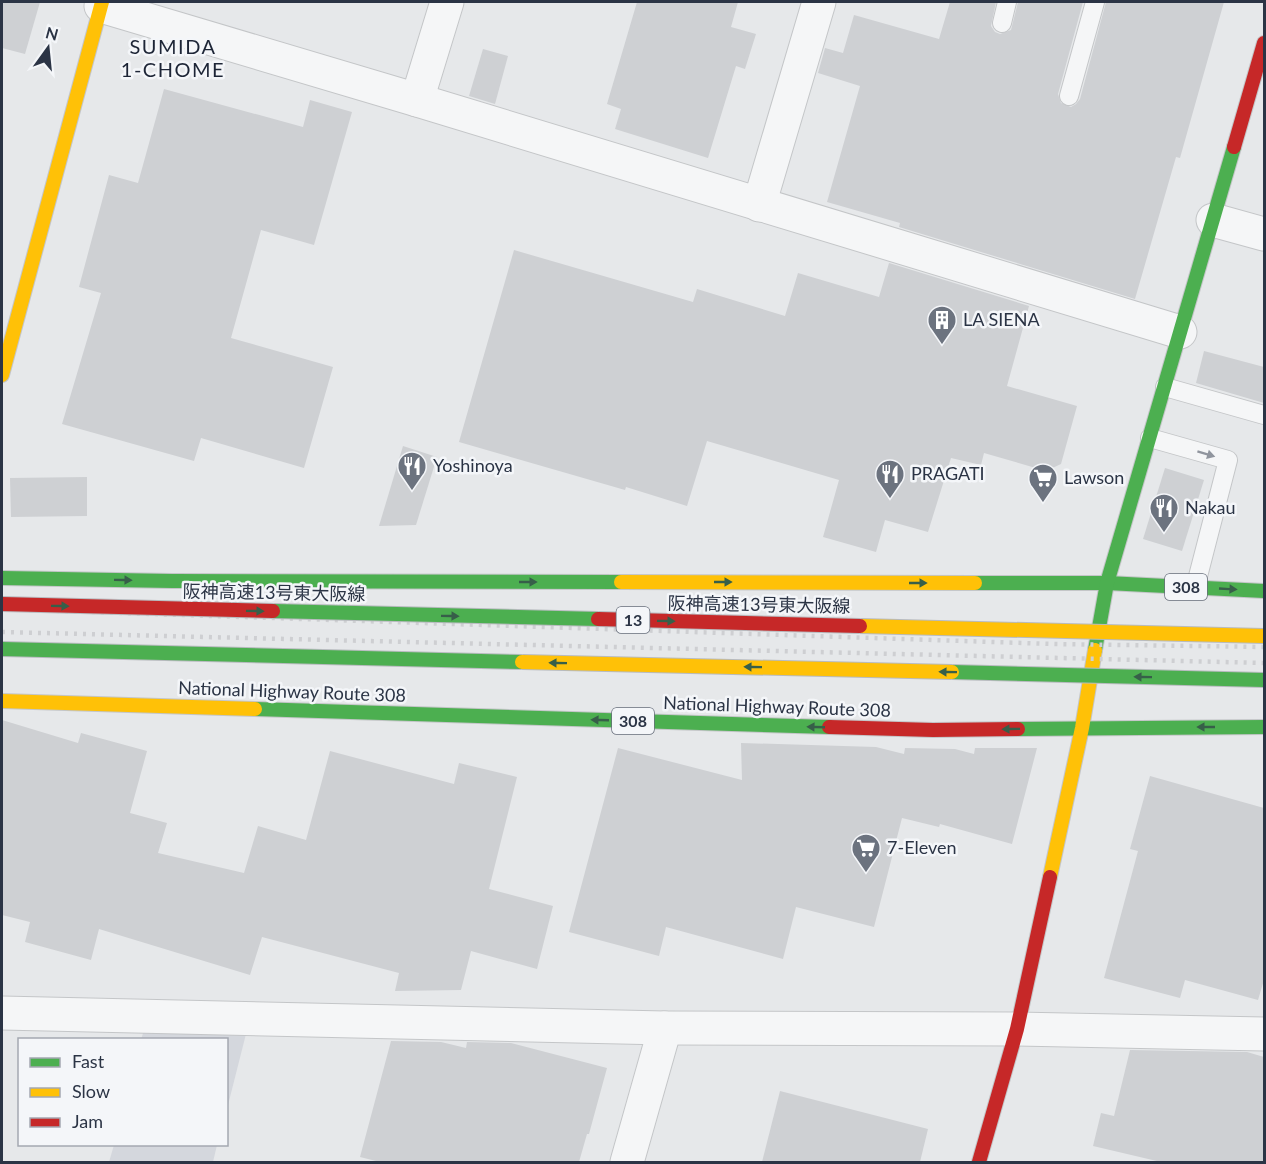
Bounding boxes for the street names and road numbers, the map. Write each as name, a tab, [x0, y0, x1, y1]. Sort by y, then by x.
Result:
road number: 308	[1165, 574, 1207, 600]
street label: 阪神高速13号東大阪線	[182, 579, 366, 605]
street label: 阪神高速13号東大阪線	[667, 591, 851, 617]
road number: 13	[616, 607, 650, 633]
street label: National Highway Route 308	[178, 676, 406, 706]
street label: National Highway Route 308	[663, 691, 891, 721]
road number: 308	[612, 708, 654, 734]

